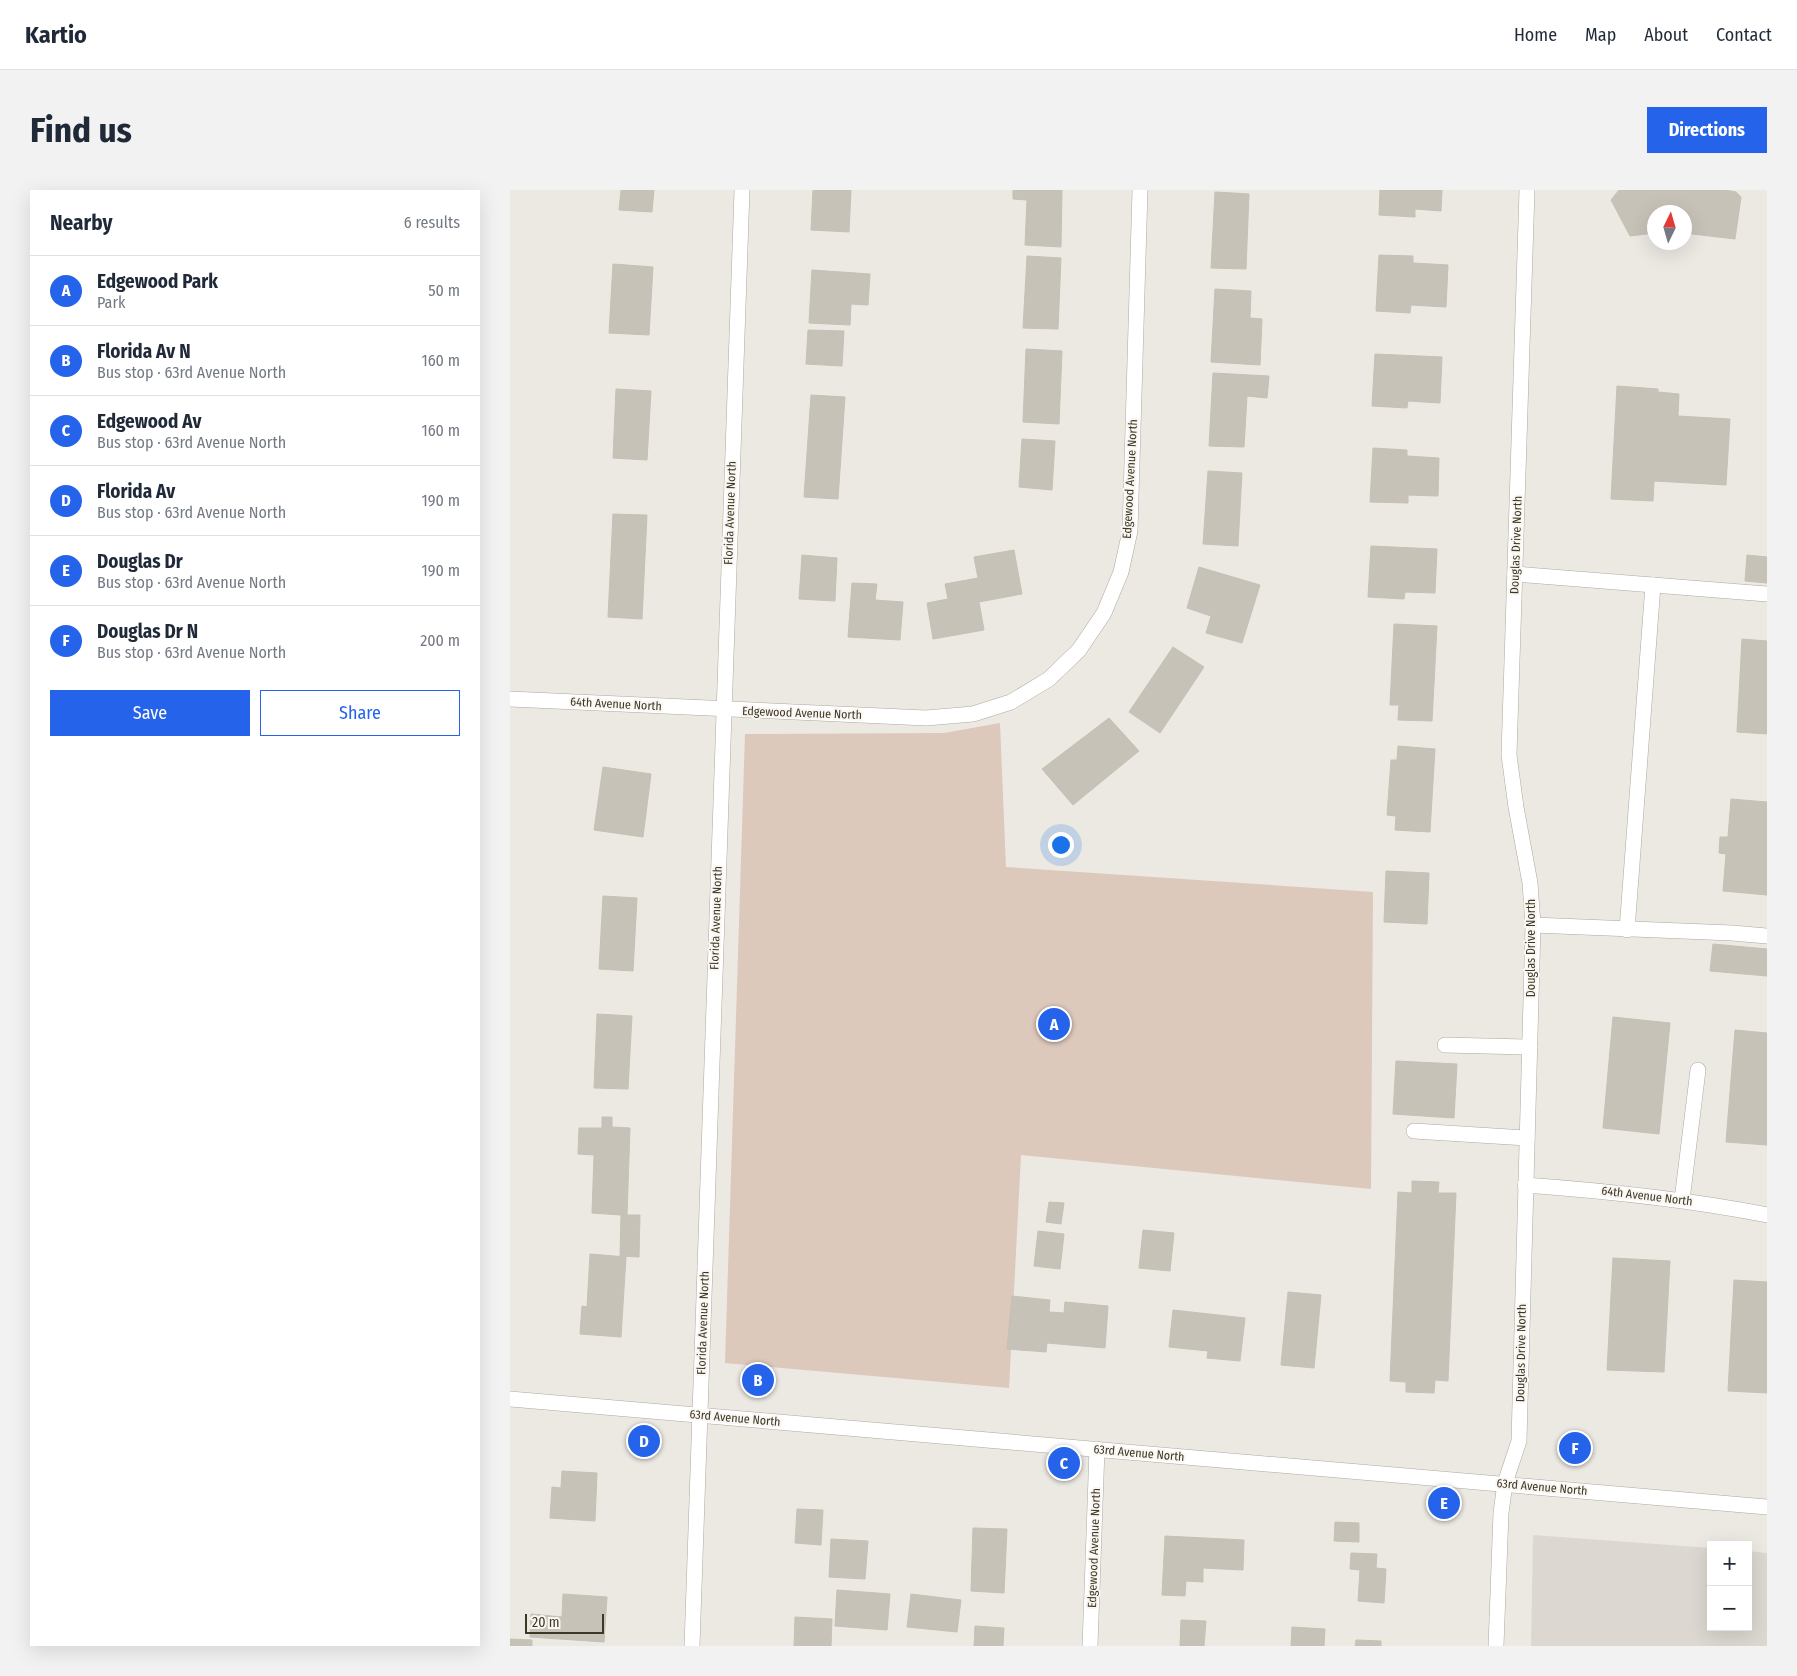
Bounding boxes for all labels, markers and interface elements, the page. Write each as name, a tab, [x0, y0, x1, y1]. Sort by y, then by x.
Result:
text: Kartio	[25, 21, 87, 49]
text: Home	[1514, 24, 1557, 46]
text: Map	[1585, 24, 1616, 46]
text: About	[1644, 24, 1688, 46]
text: Contact	[1716, 24, 1772, 46]
button: Directions	[1647, 107, 1767, 153]
text: Find us	[30, 109, 132, 151]
north arrow	[1647, 205, 1692, 250]
text: Nearby	[50, 210, 112, 236]
text: 6 results	[404, 213, 460, 232]
text: Edgewood Park	[97, 270, 218, 293]
text: A	[62, 281, 70, 300]
text: 50 m	[428, 281, 460, 300]
text: Park	[97, 293, 125, 312]
text: Florida Av N	[97, 340, 191, 363]
text: B	[62, 351, 70, 370]
text: 160 m	[421, 351, 460, 370]
text: Bus stop · 63rd Avenue North	[97, 363, 286, 382]
text: Edgewood Av	[97, 410, 202, 433]
street label: Edgewood Avenue North	[1120, 419, 1140, 539]
text: C	[62, 421, 70, 440]
text: 160 m	[421, 421, 460, 440]
text: Bus stop · 63rd Avenue North	[97, 433, 286, 452]
street label: Florida Avenue North	[721, 461, 739, 565]
text: Florida Av	[97, 480, 175, 503]
text: D	[61, 491, 71, 510]
text: 190 m	[422, 491, 460, 510]
street label: Douglas Drive North	[1507, 496, 1525, 594]
text: Bus stop · 63rd Avenue North	[97, 503, 286, 522]
text: Douglas Dr	[97, 550, 183, 573]
text: E	[62, 561, 70, 580]
text: 190 m	[422, 561, 460, 580]
text: Bus stop · 63rd Avenue North	[97, 573, 286, 592]
text: Douglas Dr N	[97, 620, 198, 643]
text: F	[62, 631, 70, 650]
text: 200 m	[420, 631, 460, 650]
text: Bus stop · 63rd Avenue North	[97, 643, 286, 662]
button: Save	[50, 690, 250, 736]
button: Share	[260, 690, 460, 736]
street label: 64th Avenue North	[570, 695, 662, 713]
street label: Edgewood Avenue North	[742, 704, 862, 722]
your location	[1048, 832, 1074, 858]
street label: Florida Avenue North	[707, 866, 725, 970]
street label: Douglas Drive North	[1524, 899, 1538, 997]
pin: A	[1038, 1005, 1070, 1043]
street label: 64th Avenue North	[1601, 1183, 1693, 1209]
street label: Florida Avenue North	[694, 1271, 712, 1375]
street label: Douglas Drive North	[1513, 1304, 1529, 1402]
pin: B	[742, 1361, 774, 1399]
street label: 63rd Avenue North	[689, 1407, 781, 1429]
pin: D	[628, 1422, 660, 1460]
pin: F	[1559, 1429, 1591, 1467]
street label: 63rd Avenue North	[1093, 1442, 1185, 1464]
pin: C	[1048, 1444, 1080, 1482]
street label: 63rd Avenue North	[1496, 1476, 1588, 1498]
pin: E	[1428, 1484, 1460, 1522]
street label: Edgewood Avenue North	[1085, 1488, 1103, 1608]
map controls	[1707, 1541, 1752, 1631]
button: +	[1707, 1541, 1752, 1586]
button: −	[1707, 1586, 1752, 1631]
scale bar	[525, 1611, 604, 1634]
text: 20 m	[532, 1614, 560, 1631]

